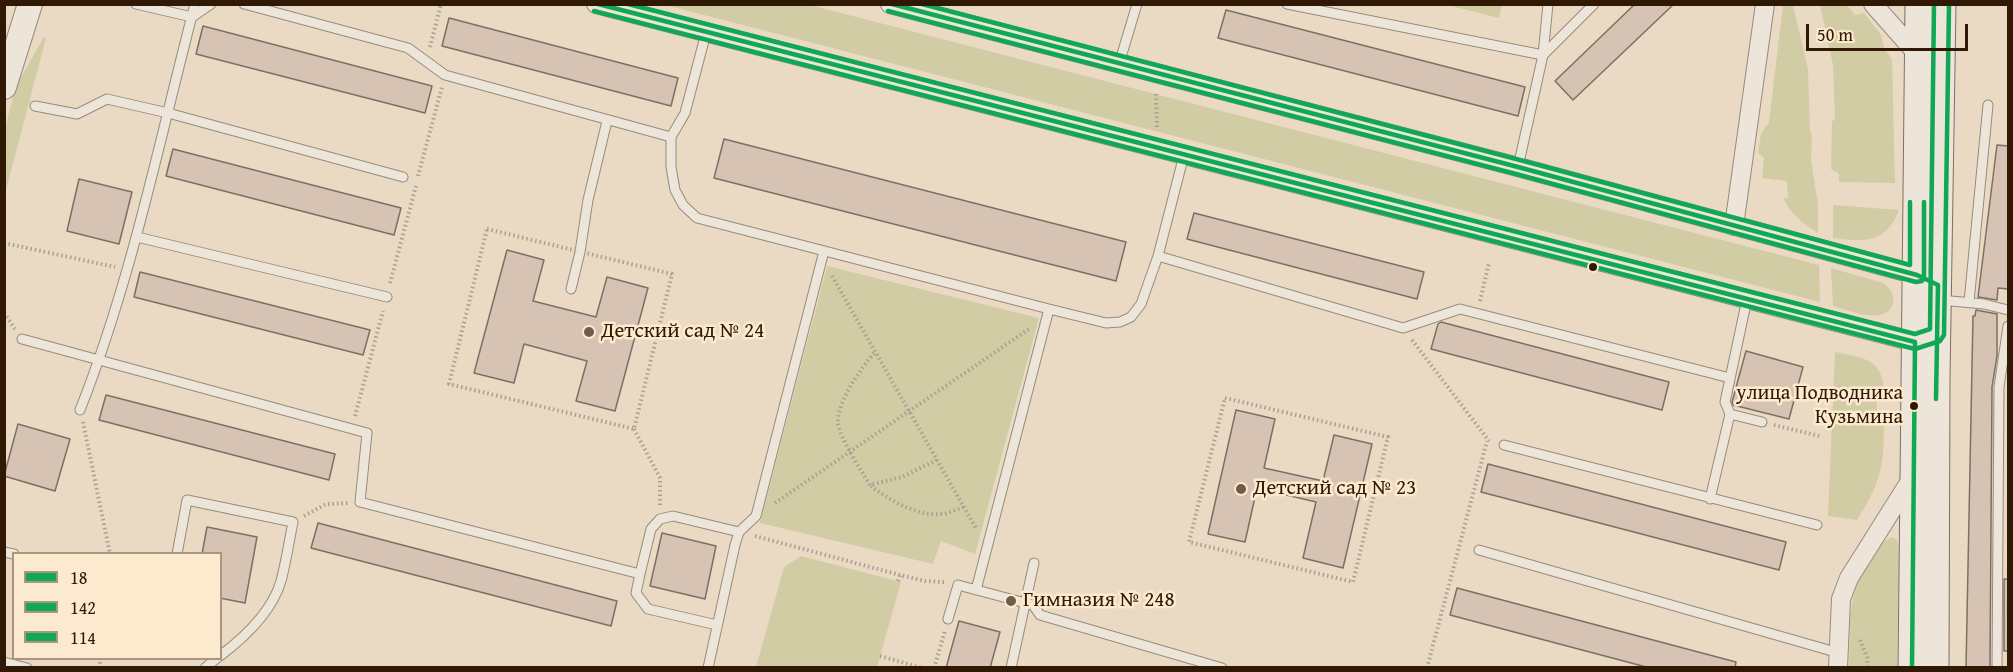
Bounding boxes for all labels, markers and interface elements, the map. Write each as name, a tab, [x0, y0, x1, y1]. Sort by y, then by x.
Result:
scale bar	[1809, 12, 1971, 50]
text: 50 m	[1817, 21, 1853, 48]
unlabelled marker	[1587, 261, 1599, 273]
place label: Детский сад № 24	[601, 319, 764, 345]
marker: Детский сад № 24	[582, 325, 596, 339]
place label: улица Подводника Кузьмина	[1736, 382, 1903, 429]
marker: улица Подводника Кузьмина	[1908, 400, 1920, 412]
place label: Детский сад № 23	[1253, 476, 1416, 502]
marker: Детский сад № 23	[1234, 482, 1248, 496]
legend	[12, 552, 222, 660]
text: 18	[70, 564, 87, 591]
place label: Гимназия № 248	[1023, 588, 1175, 614]
text: 142	[70, 594, 96, 621]
marker: Гимназия № 248	[1004, 594, 1018, 608]
text: 114	[70, 624, 96, 651]

